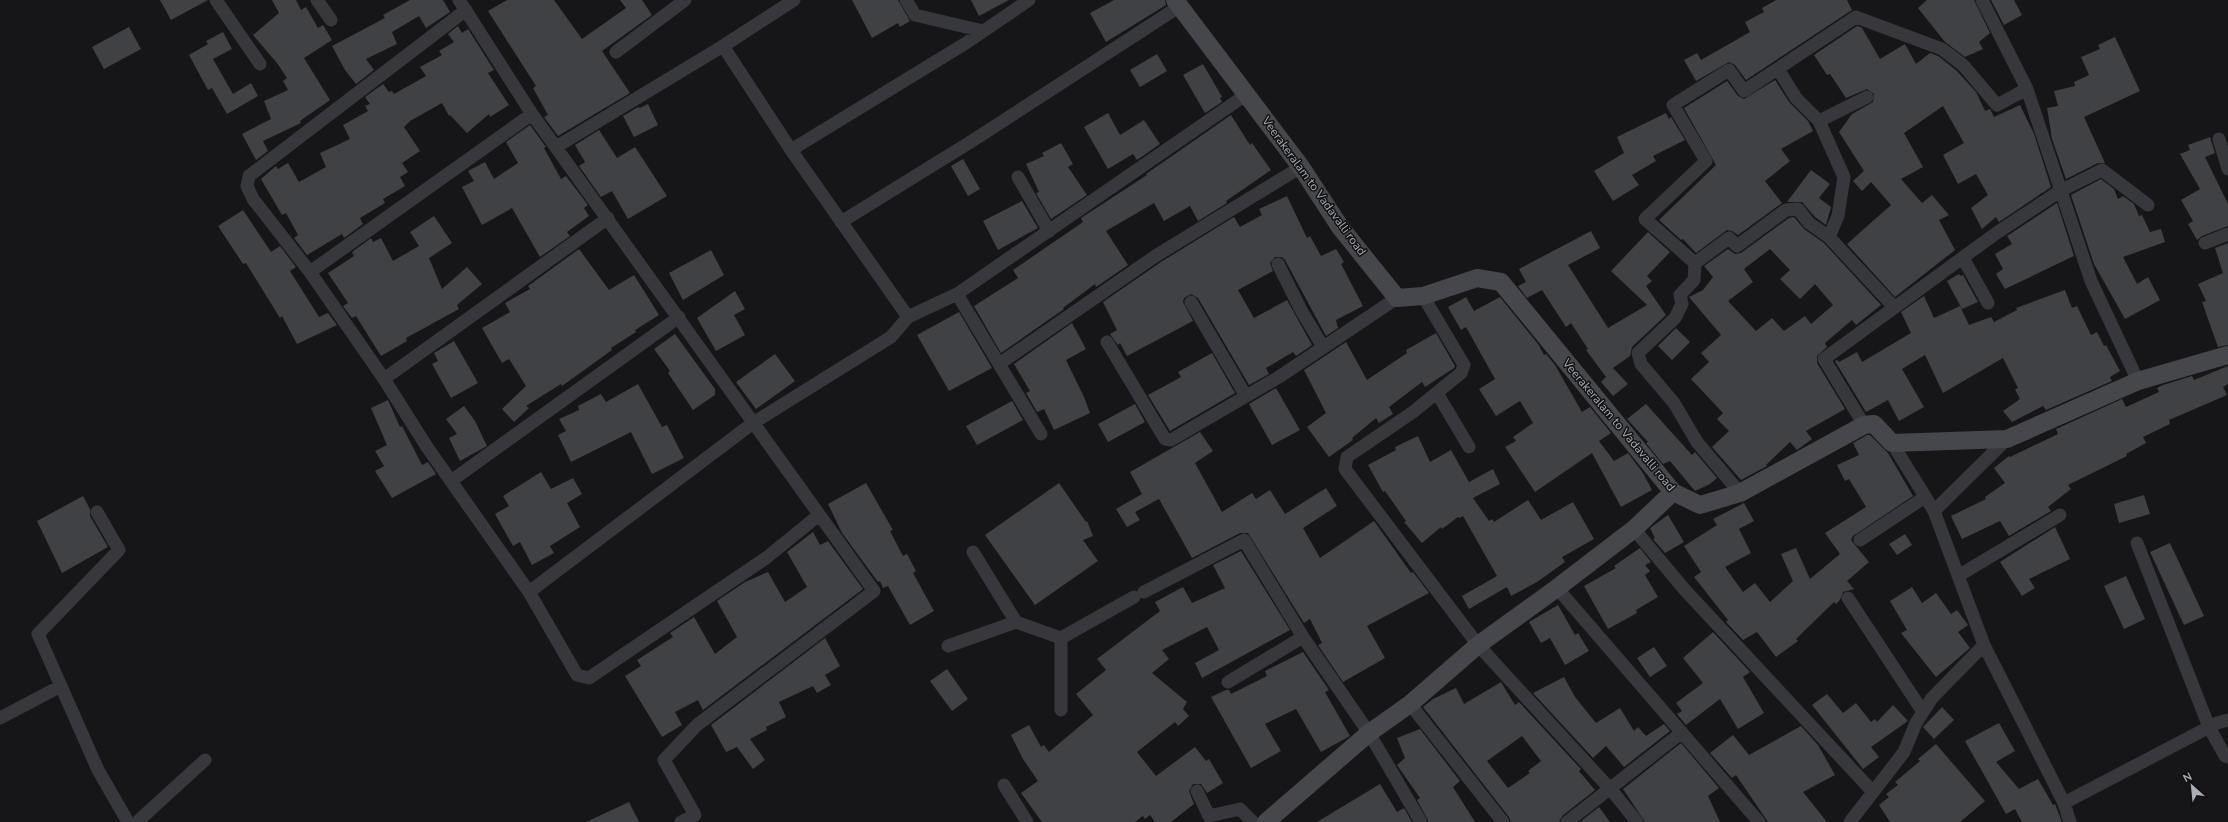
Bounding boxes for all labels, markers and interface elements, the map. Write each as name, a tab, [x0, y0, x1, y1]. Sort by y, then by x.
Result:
street label: Veerakeralam to Vadavalli road	[1258, 113, 1370, 259]
street label: Veerakeralam to Vadavalli road	[1558, 355, 1679, 494]
north arrow	[2172, 766, 2212, 806]
text: N	[2181, 769, 2195, 786]

